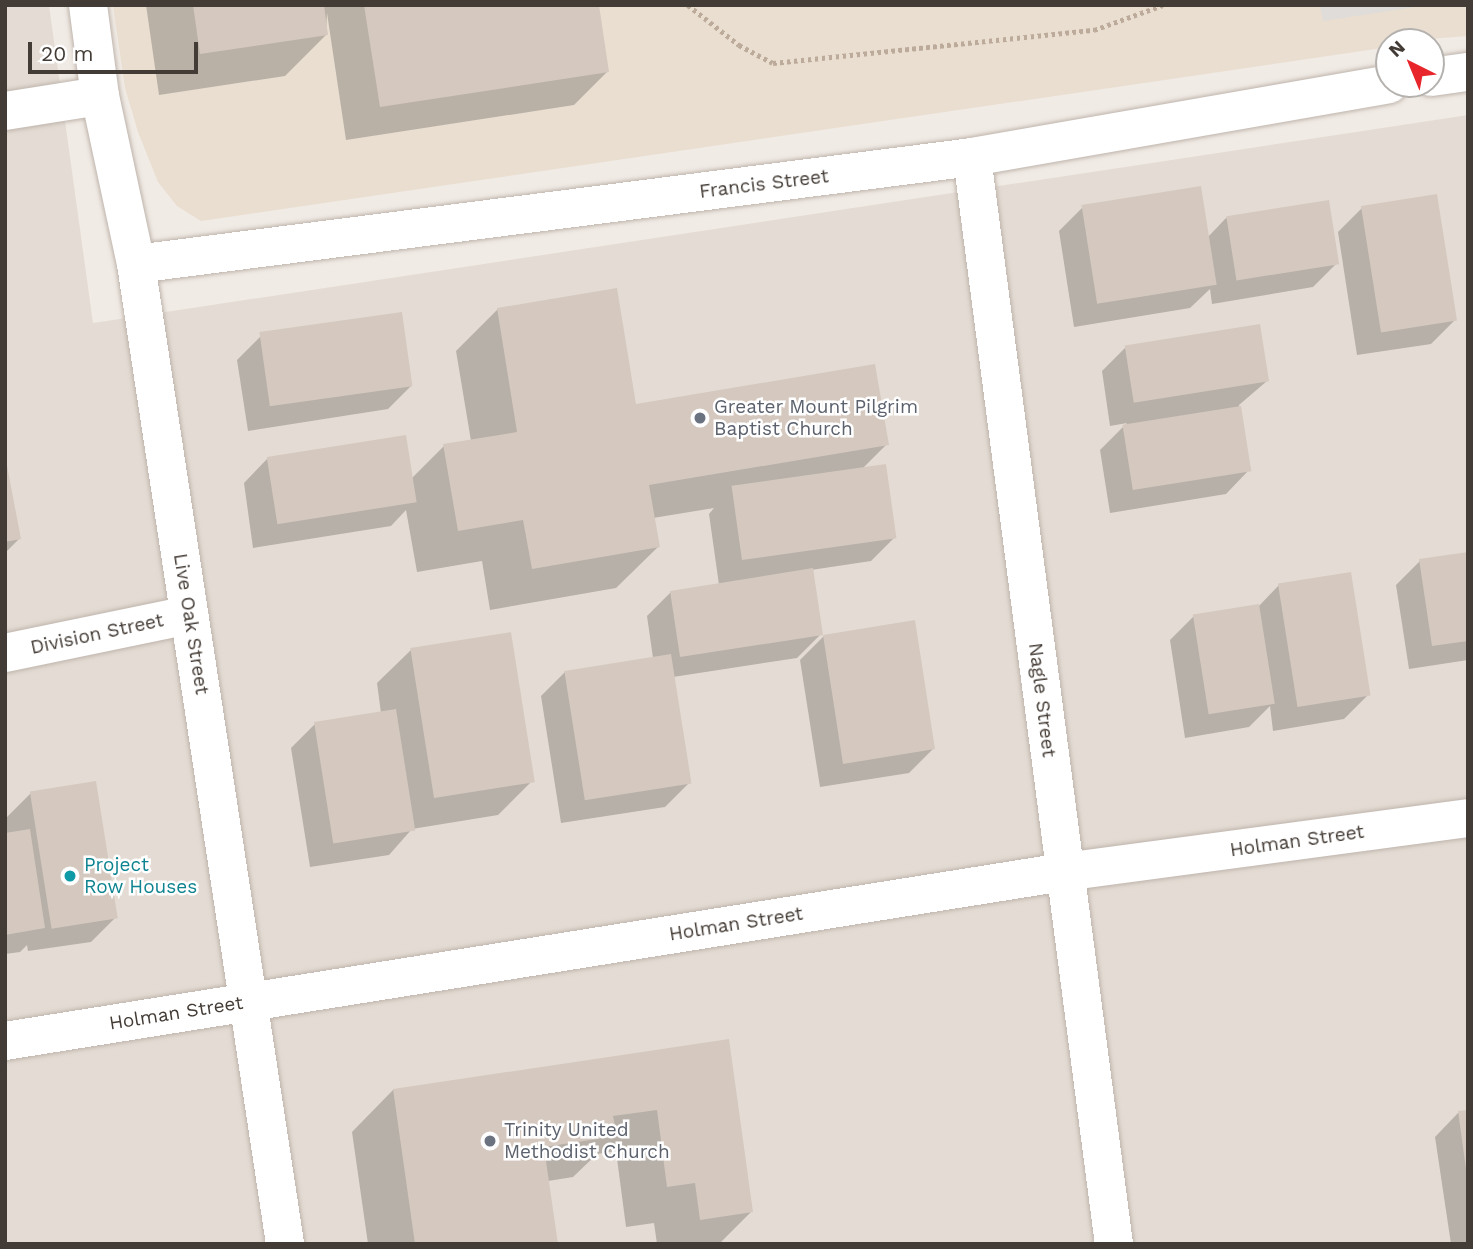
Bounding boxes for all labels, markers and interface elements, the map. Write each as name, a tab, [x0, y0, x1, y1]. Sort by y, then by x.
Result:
scale bar	[32, 28, 201, 72]
north arrow	[1375, 28, 1445, 98]
text: N	[1384, 36, 1410, 62]
text: 20 m	[41, 41, 93, 66]
street label: Francis Street	[698, 165, 830, 203]
place label: Greater Mount Pilgrim Baptist Church	[714, 396, 918, 440]
marker: Greater Mount Pilgrim Baptist Church	[692, 410, 708, 426]
street label: Live Oak Street	[169, 552, 213, 696]
street label: Division Street	[28, 609, 166, 659]
street label: Nagle Street	[1024, 641, 1060, 759]
street label: Holman Street	[1228, 820, 1366, 862]
place label: Project Row Houses	[84, 854, 198, 898]
marker: Project Row Houses	[62, 868, 78, 884]
street label: Holman Street	[667, 902, 805, 946]
street label: Holman Street	[107, 991, 245, 1035]
place label: Trinity United Methodist Church	[504, 1119, 670, 1163]
marker: Trinity United Methodist Church	[482, 1133, 498, 1149]

